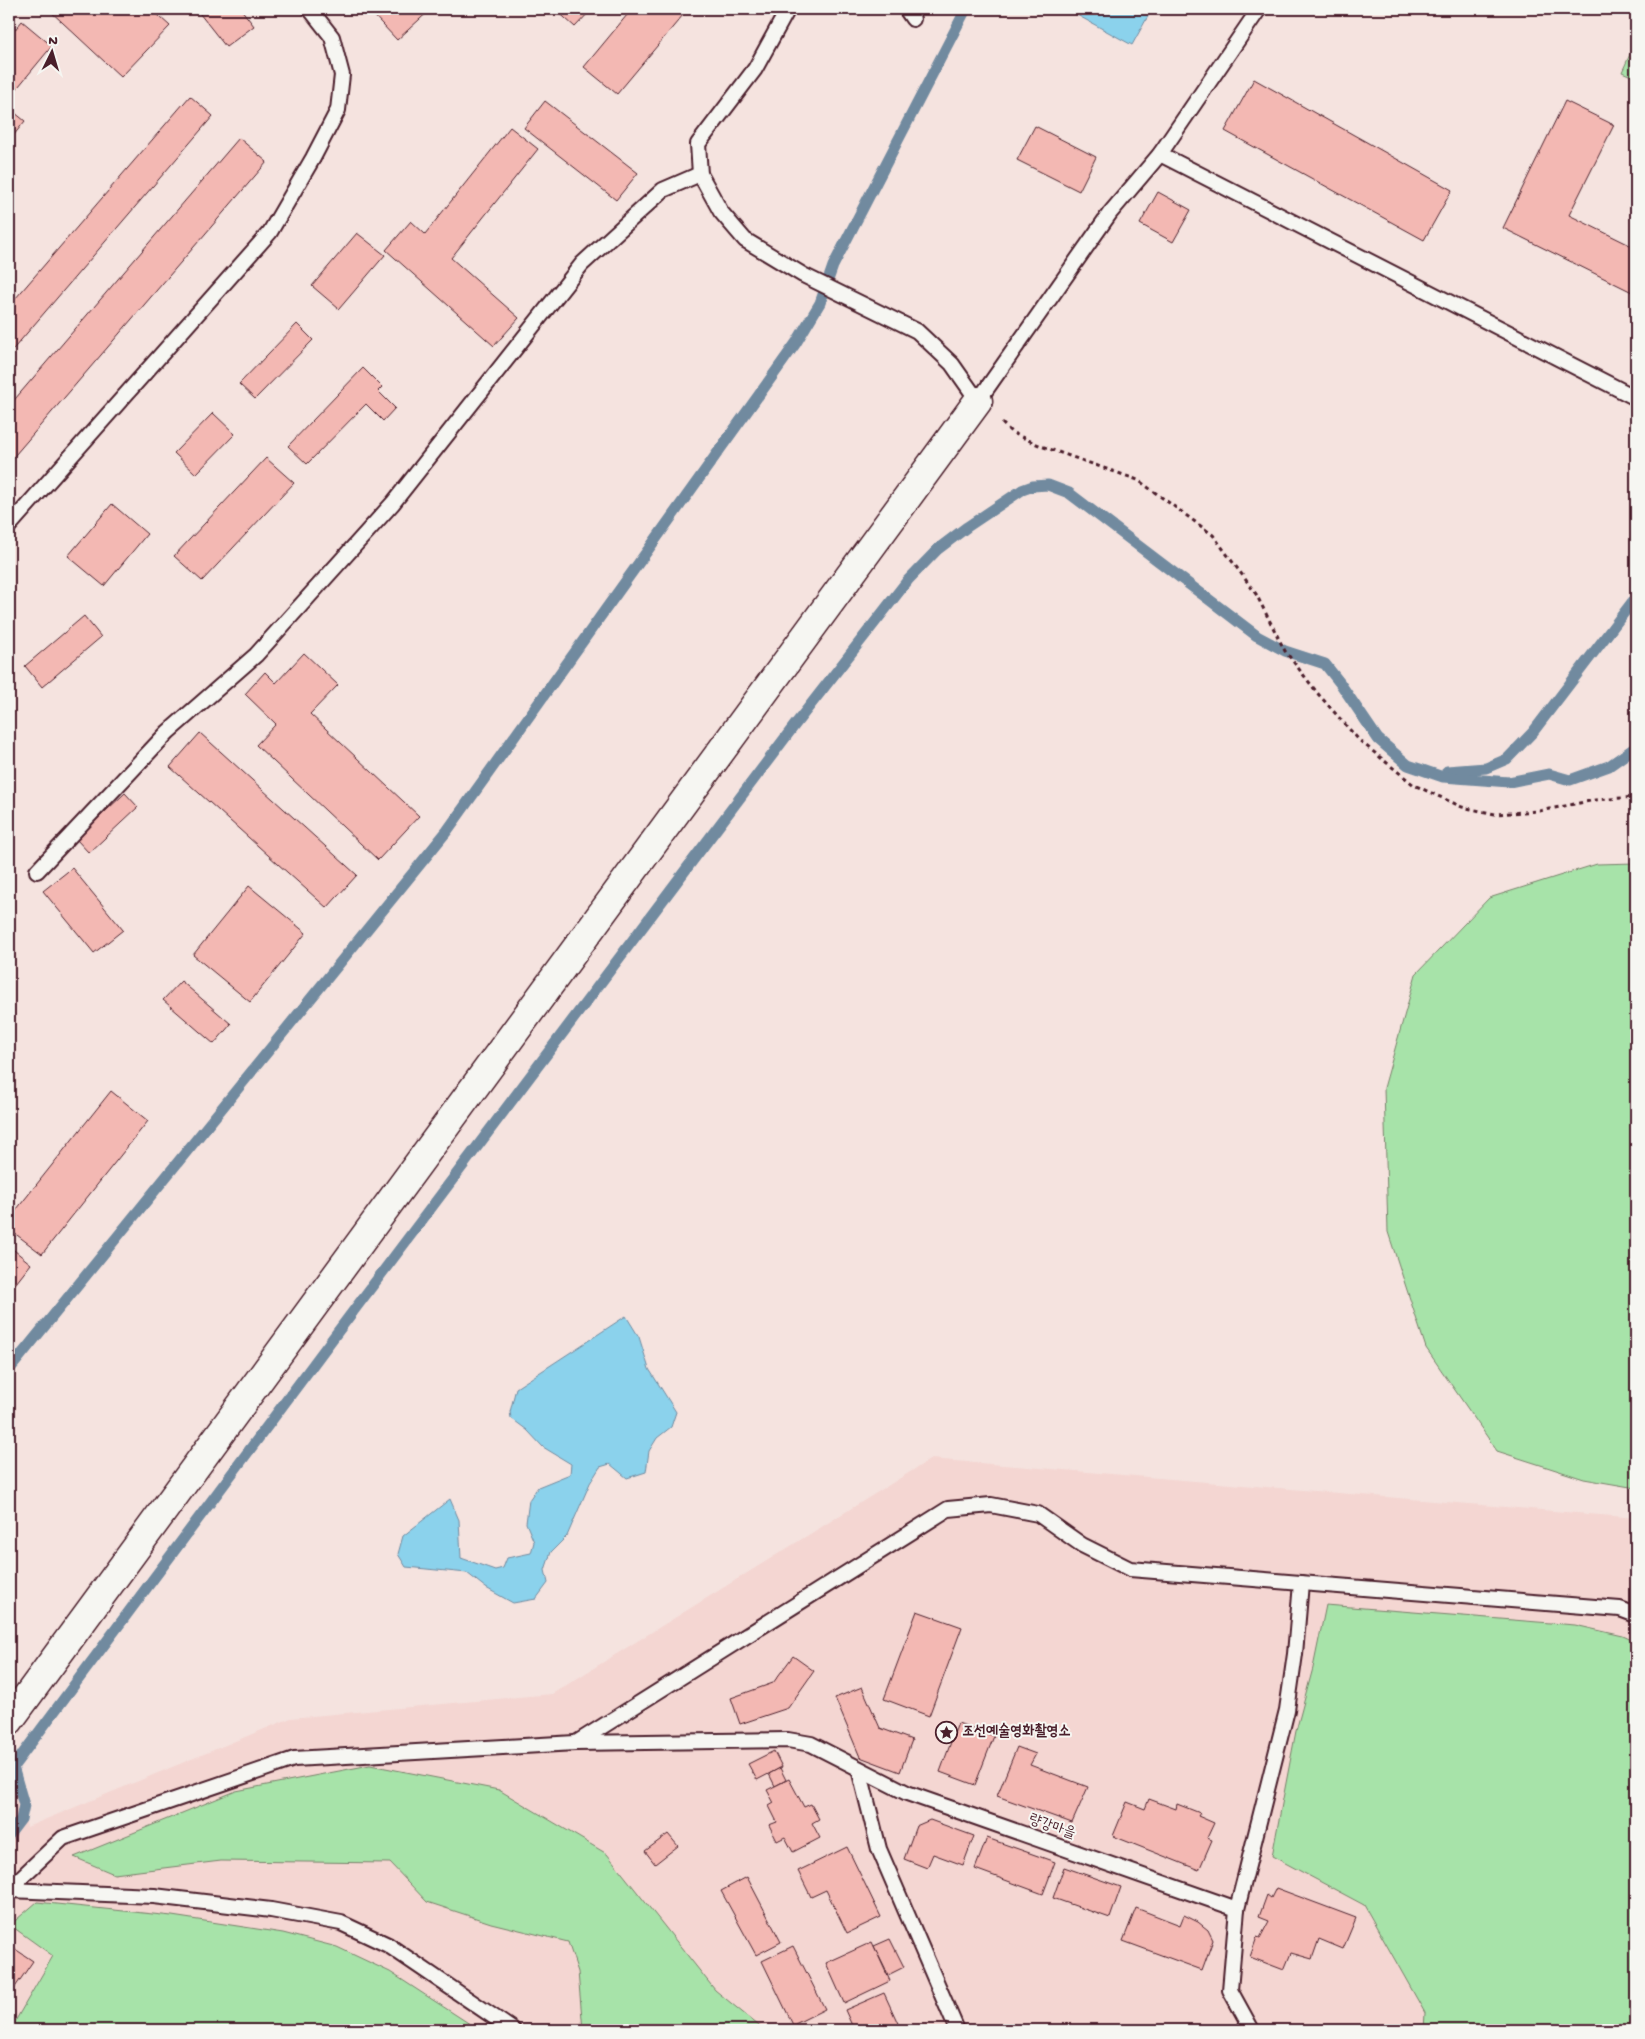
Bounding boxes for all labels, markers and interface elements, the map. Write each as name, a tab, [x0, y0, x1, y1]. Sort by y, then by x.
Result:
north arrow	[28, 28, 78, 78]
text: N	[48, 33, 58, 50]
place icon: 조선예술영화촬영소	[934, 1720, 958, 1744]
place label: 조선예술영화촬영소	[962, 1722, 1071, 1741]
street label: 량강마을	[1026, 1811, 1078, 1843]

